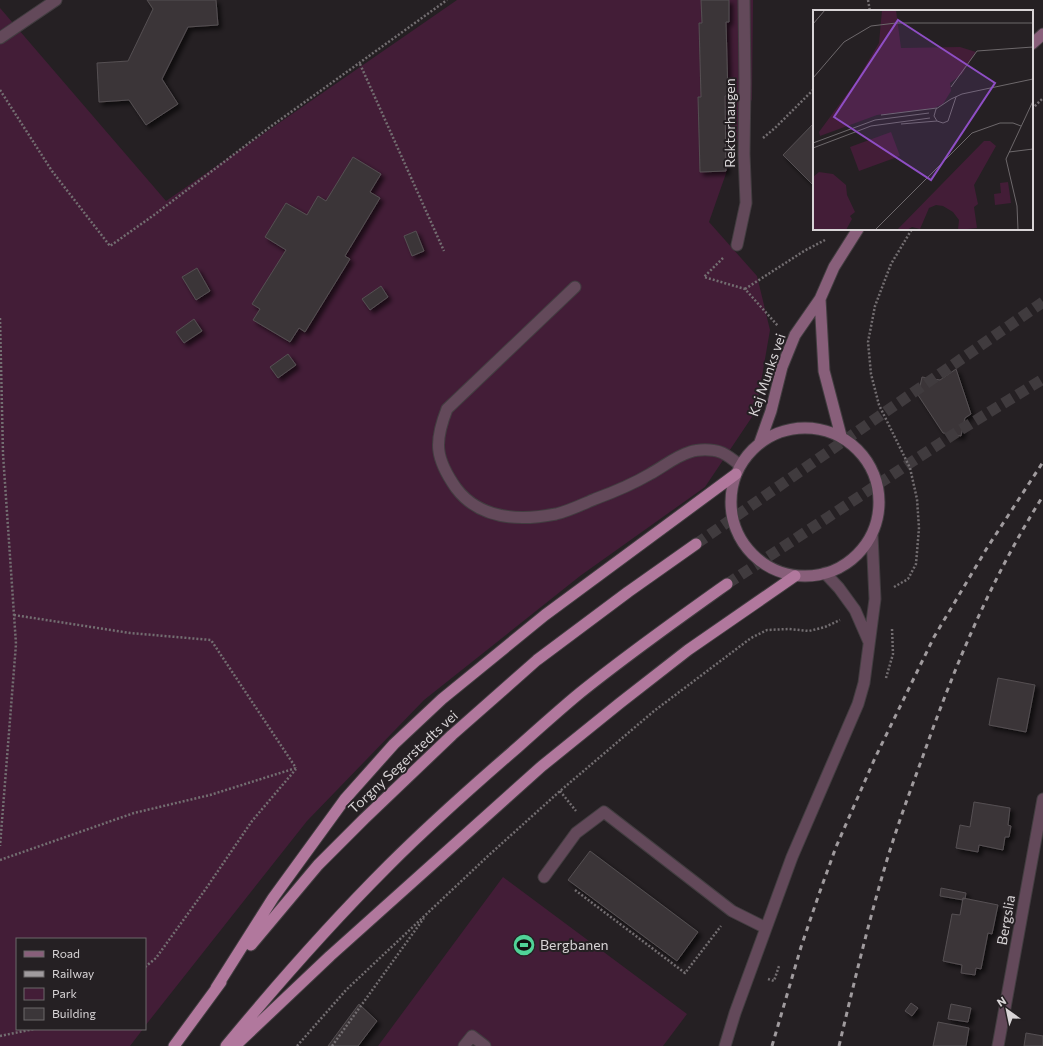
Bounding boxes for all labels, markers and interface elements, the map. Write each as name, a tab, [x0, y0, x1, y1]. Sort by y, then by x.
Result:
inset map	[813, 10, 1033, 230]
street label: Rektorhaugen	[721, 78, 738, 168]
street label: Kaj Munks vei	[744, 331, 789, 419]
street label: Torgny Segerstedts vei	[345, 707, 461, 817]
street label: Bergslia	[993, 894, 1018, 946]
sports icon: Bergbanen	[511, 932, 537, 958]
place label: Bergbanen	[540, 936, 609, 953]
legend	[16, 938, 146, 1030]
text: Road	[52, 946, 80, 960]
text: Railway	[52, 966, 94, 980]
text: Park	[52, 986, 78, 1000]
north arrow	[987, 990, 1027, 1030]
text: N	[994, 993, 1008, 1009]
text: Building	[52, 1006, 96, 1020]

